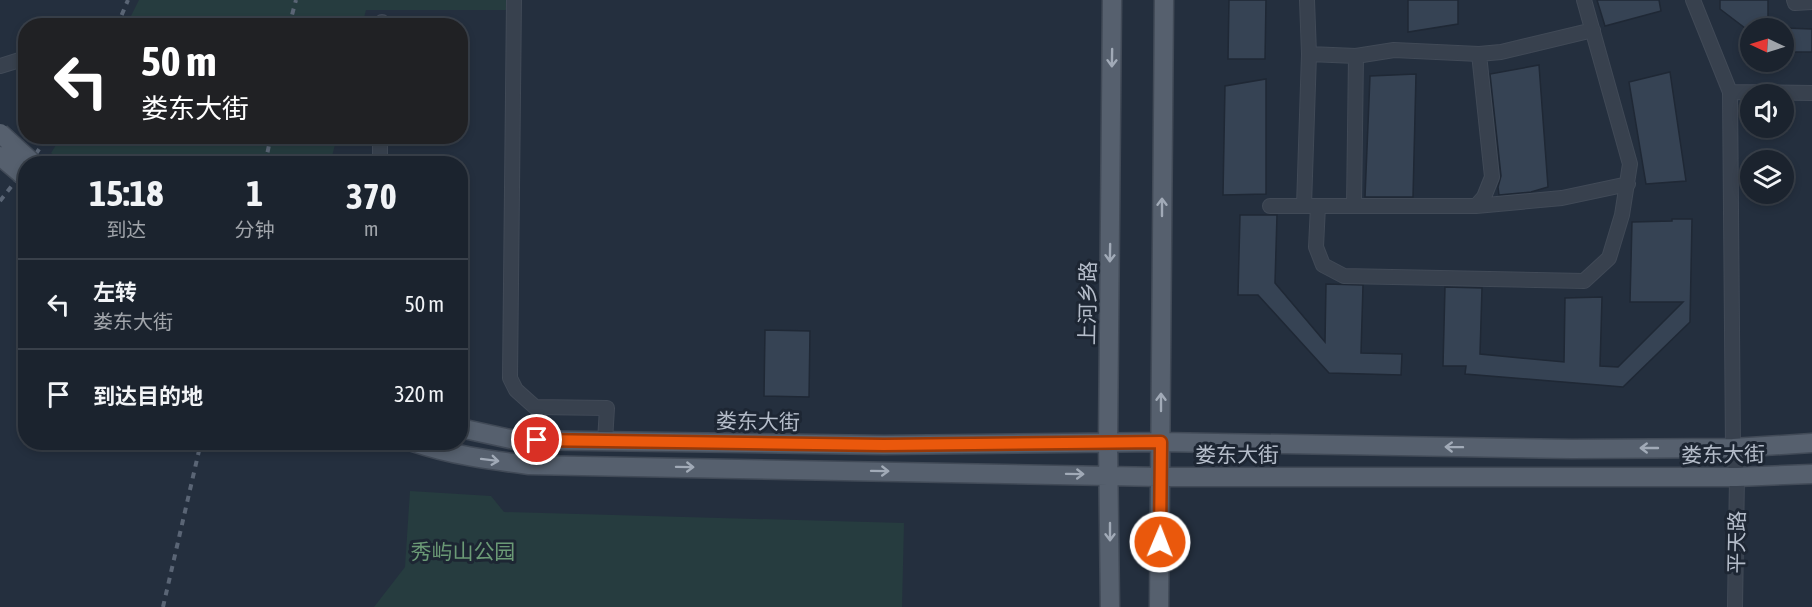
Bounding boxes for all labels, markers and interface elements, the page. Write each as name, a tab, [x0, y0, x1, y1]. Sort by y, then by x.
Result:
north arrow	[1740, 18, 1794, 72]
map controls	[1740, 18, 1794, 204]
text: 50 m	[141, 37, 216, 85]
icon: left	[42, 42, 120, 120]
one-way arrow	[1106, 48, 1118, 68]
button: sound	[1740, 84, 1794, 138]
text: 娄东大街	[141, 93, 249, 124]
button: layers	[1740, 150, 1794, 204]
text: 15:18	[89, 172, 163, 214]
text: 1	[246, 172, 263, 214]
text: 370	[346, 175, 397, 217]
one-way arrow	[1156, 197, 1168, 217]
text: m	[364, 217, 379, 240]
text: 到达	[106, 218, 146, 241]
text: 分钟	[235, 218, 275, 241]
one-way arrow	[1104, 243, 1116, 263]
street label: 上河乡路	[1074, 261, 1100, 345]
text: 左转	[93, 279, 137, 305]
icon: left	[42, 288, 75, 321]
text: 50 m	[404, 291, 444, 317]
text: 娄东大街	[93, 310, 173, 333]
icon: arrive	[42, 378, 75, 411]
text: 320 m	[394, 381, 444, 407]
text: 到达目的地	[93, 383, 203, 409]
one-way arrow	[1155, 392, 1167, 412]
street label: 娄东大街	[716, 408, 800, 434]
pin	[511, 414, 562, 465]
icon: arrive	[520, 423, 553, 456]
one-way arrow	[1444, 441, 1464, 453]
street label: 娄东大街	[1681, 441, 1765, 467]
street label: 娄东大街	[1195, 442, 1279, 466]
one-way arrow	[1639, 442, 1659, 454]
one-way arrow	[480, 455, 500, 466]
one-way arrow	[675, 462, 695, 473]
one-way arrow	[870, 465, 890, 476]
one-way arrow	[1065, 468, 1085, 480]
position arrow	[1128, 510, 1192, 574]
street label: 平天路	[1723, 510, 1749, 574]
one-way arrow	[1104, 522, 1116, 542]
park label: 秀屿山公园	[411, 539, 516, 563]

